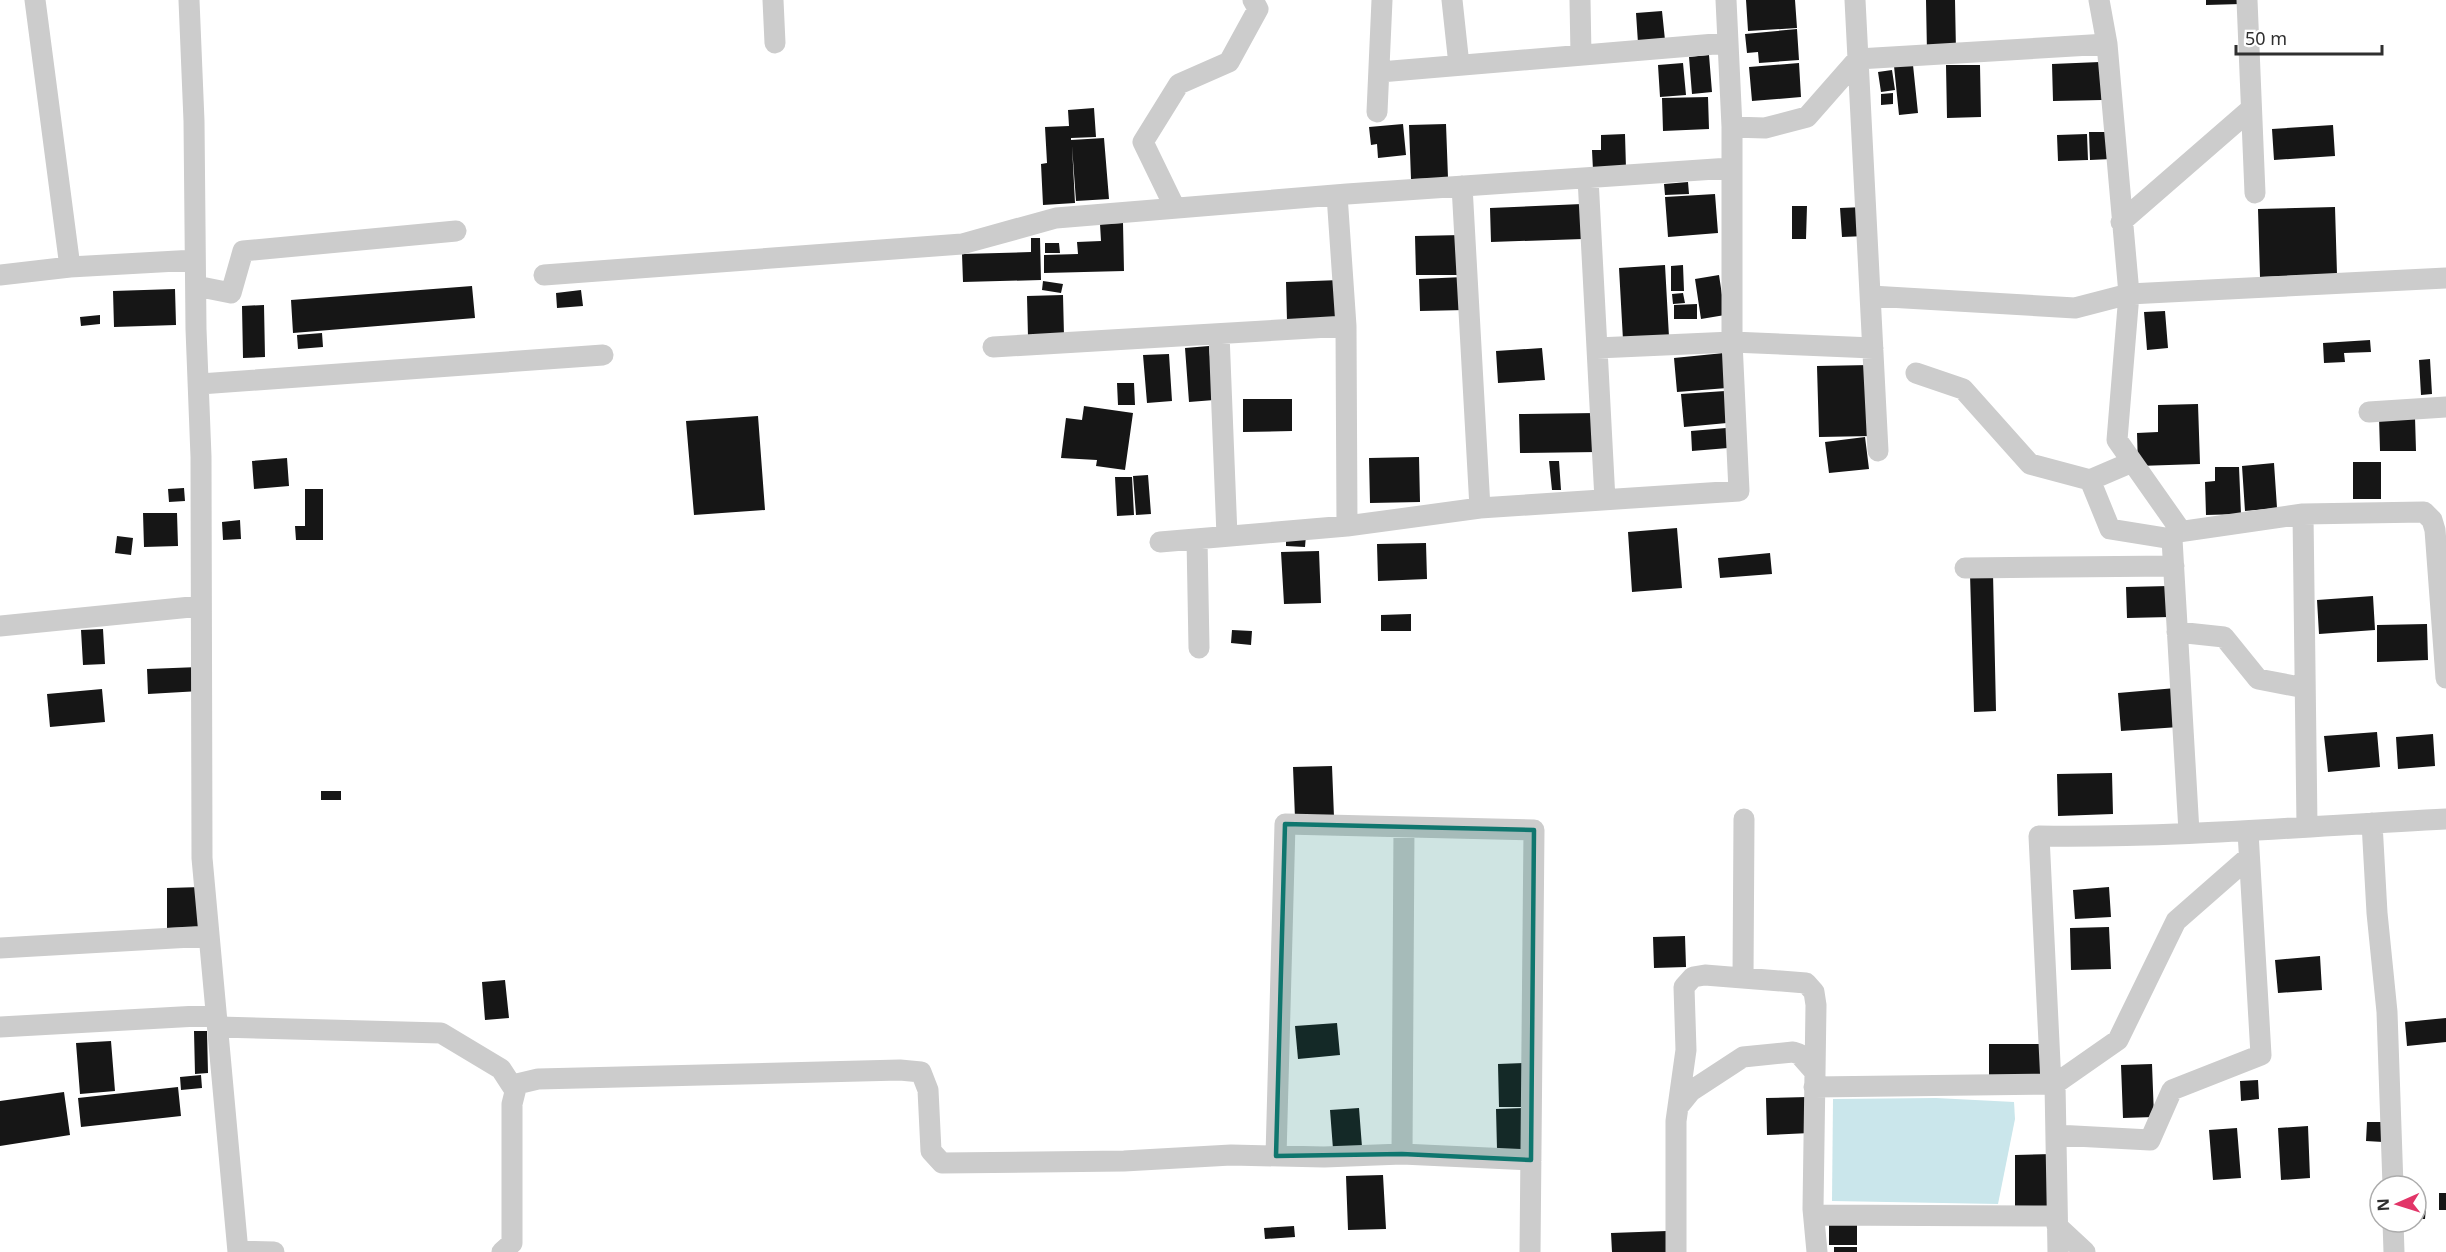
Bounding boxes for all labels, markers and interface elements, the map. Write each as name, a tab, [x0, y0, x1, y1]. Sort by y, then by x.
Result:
scale bar	[2236, 18, 2382, 56]
text: 50 m	[2245, 26, 2287, 50]
north arrow	[2368, 1174, 2428, 1234]
text: N	[2372, 1198, 2394, 1212]

